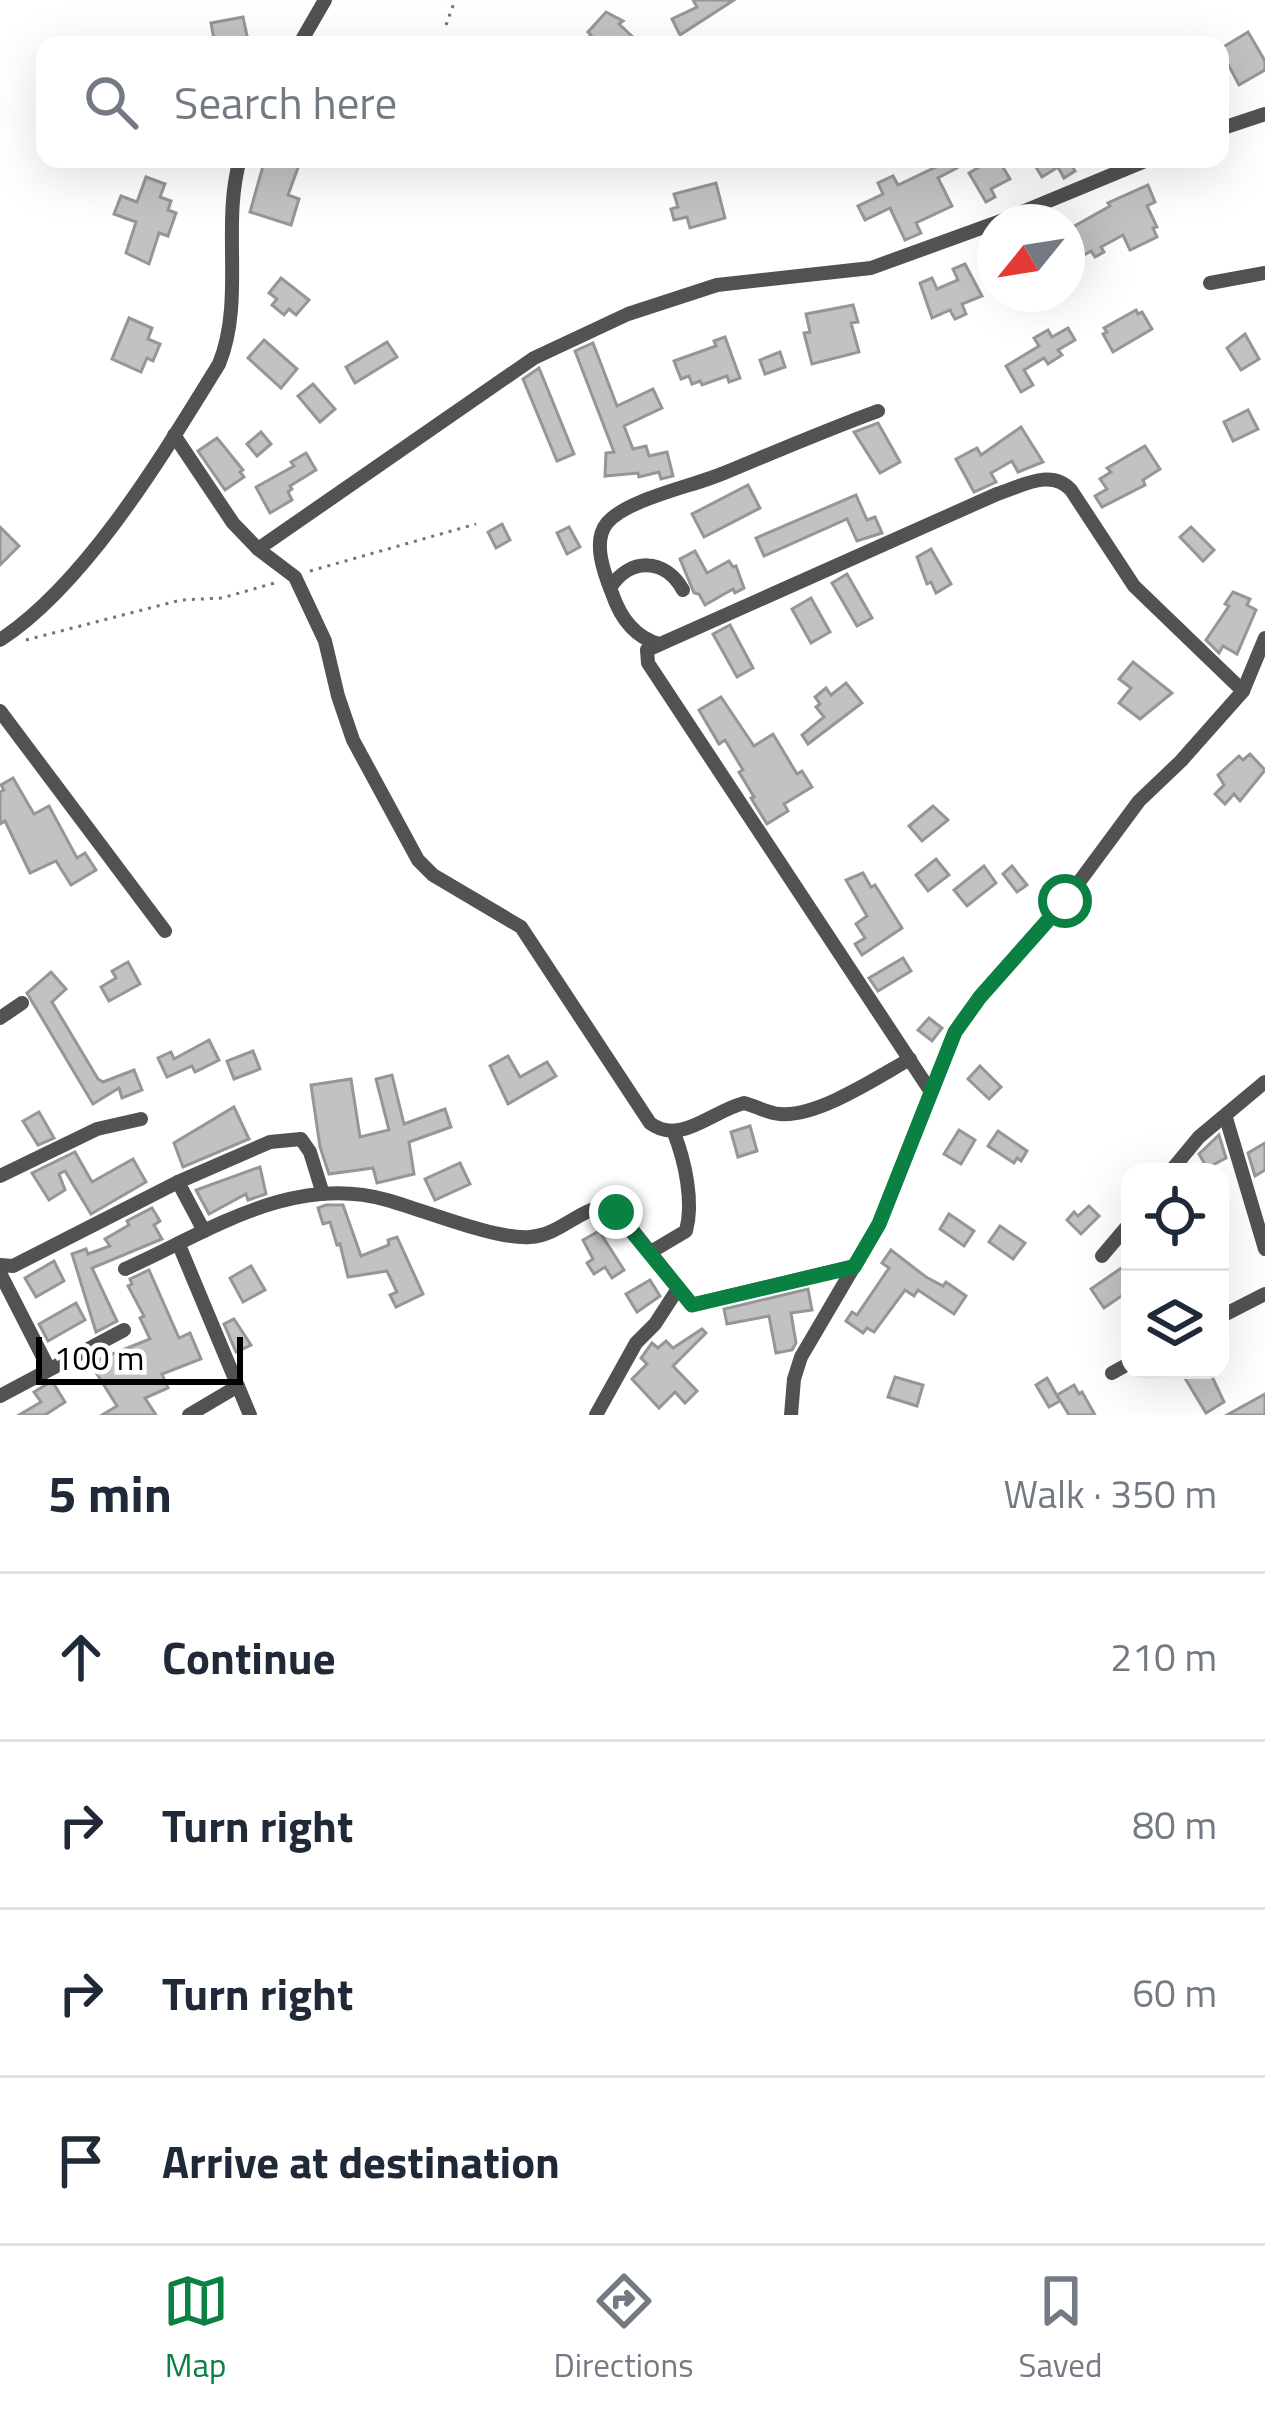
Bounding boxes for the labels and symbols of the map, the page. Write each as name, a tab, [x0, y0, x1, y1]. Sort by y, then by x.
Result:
north arrow	[977, 204, 1085, 312]
route start	[1038, 874, 1092, 928]
route end	[589, 1185, 643, 1239]
scale bar	[36, 1331, 243, 1384]

